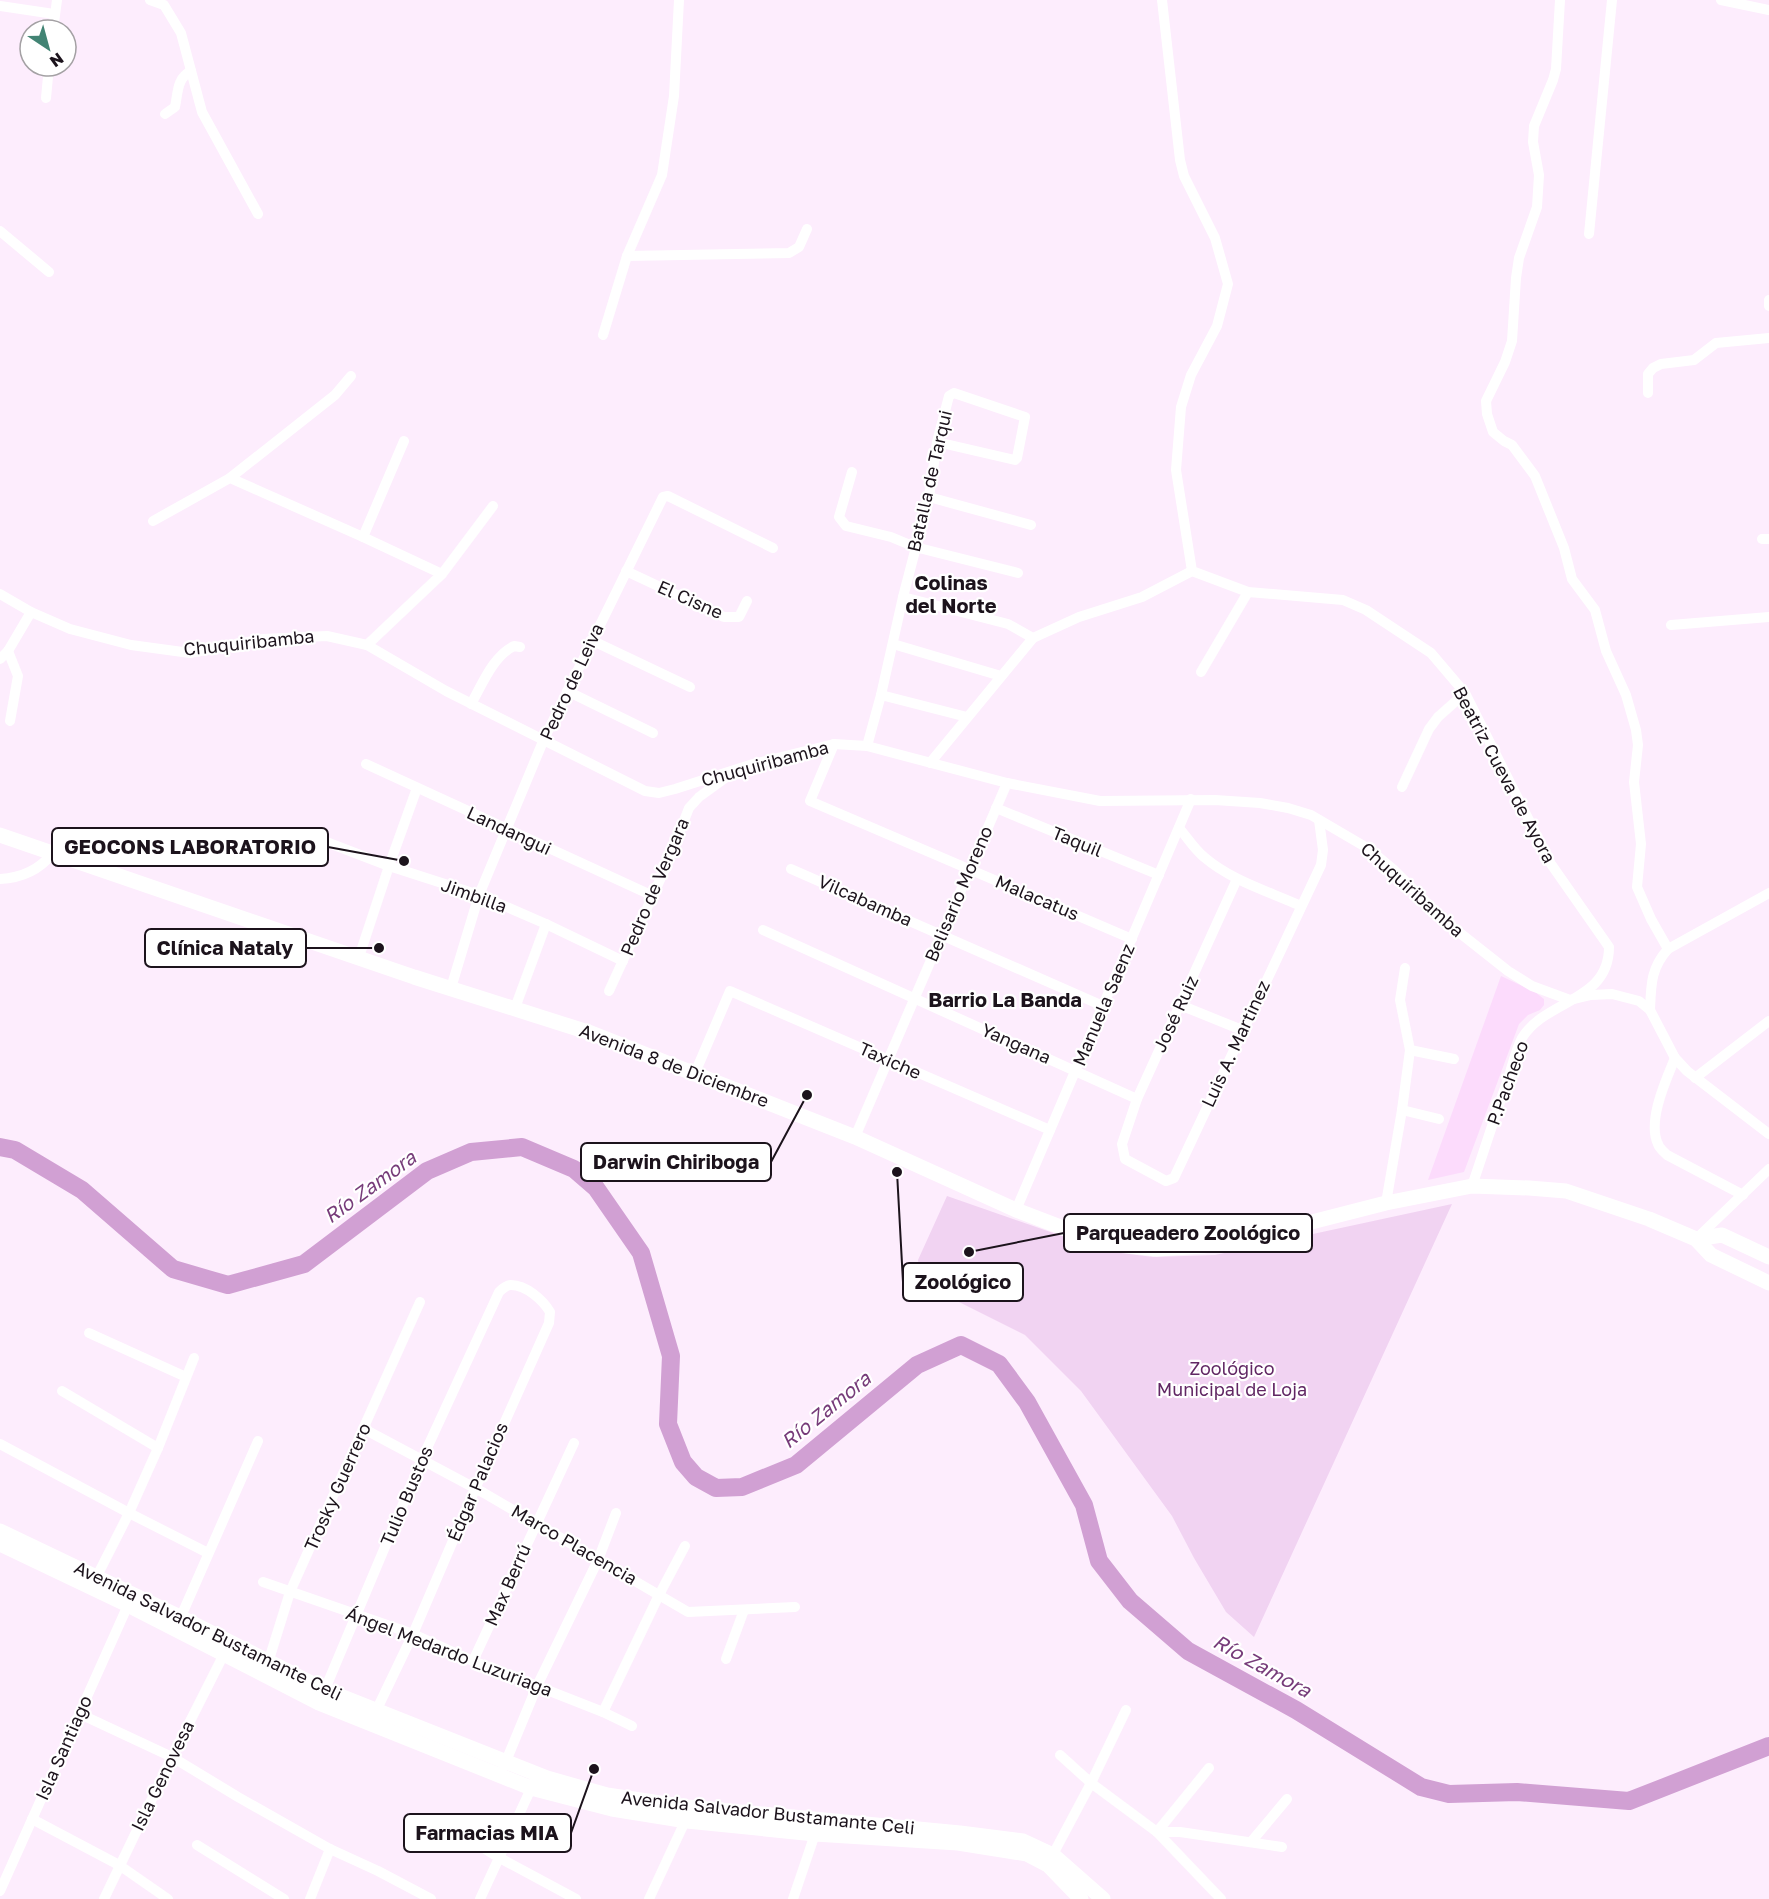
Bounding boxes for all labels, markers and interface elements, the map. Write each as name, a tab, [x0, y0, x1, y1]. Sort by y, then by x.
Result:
north arrow	[18, 18, 78, 78]
text: N	[46, 48, 68, 72]
street label: Batalla de Tarqui	[902, 408, 956, 554]
district label: Colinas del Norte	[906, 570, 997, 617]
street label: El Cisne	[654, 575, 727, 623]
street label: Pedro de Leiva	[534, 620, 608, 743]
street label: Chuquiribamba	[182, 624, 315, 660]
street label: Beatriz Cueva de Ayora	[1449, 682, 1561, 867]
street label: Chuquiribamba	[699, 735, 831, 791]
street label: Landangui	[464, 801, 555, 859]
street label: Pedro de Vergara	[615, 814, 693, 959]
street label: Taquil	[1049, 821, 1106, 861]
street label: Belisario Moreno	[920, 822, 997, 965]
callout: GEOCONS LABORATORIO	[52, 828, 328, 866]
text: GEOCONS LABORATORIO	[64, 834, 316, 858]
street label: Chuquiribamba	[1357, 837, 1469, 941]
street label: Vilcabamba	[815, 870, 916, 931]
street label: Malacatus	[992, 870, 1083, 925]
street label: Jimbilla	[438, 873, 510, 917]
callout: Clínica Nataly	[145, 929, 306, 967]
text: Clínica Nataly	[157, 935, 293, 959]
street label: Manuela Saenz	[1067, 940, 1139, 1069]
street label: José Ruiz	[1148, 972, 1202, 1055]
street label: Luis A. Martinez	[1196, 977, 1274, 1111]
district label: Barrio La Banda	[928, 987, 1082, 1011]
street label: Yangana	[978, 1018, 1055, 1068]
street label: Avenida 8 de Diciembre	[577, 1019, 772, 1111]
street label: Taxiche	[856, 1037, 925, 1084]
street label: P.Pacheco	[1482, 1037, 1533, 1128]
callout: Darwin Chiriboga	[581, 1143, 771, 1181]
water label: Río Zamora	[319, 1144, 421, 1228]
text: Darwin Chiriboga	[593, 1149, 759, 1173]
callout: Parqueadero Zoológico	[1064, 1214, 1312, 1252]
text: Parqueadero Zoológico	[1076, 1220, 1300, 1244]
callout: Zoológico	[903, 1263, 1023, 1301]
text: Zoológico	[915, 1269, 1011, 1293]
park label: Zoológico Municipal de Loja	[1157, 1357, 1307, 1400]
water label: Río Zamora	[776, 1366, 875, 1452]
street label: Trosky Guerrero	[299, 1419, 375, 1554]
street label: Édgar Palacios	[442, 1419, 512, 1545]
street label: Tulio Bustos	[375, 1442, 437, 1549]
street label: Marco Placencia	[508, 1499, 641, 1589]
street label: Max Berrú	[479, 1540, 535, 1629]
street label: Avenida Salvador Bustamante Celi	[71, 1556, 346, 1705]
street label: Ángel Medardo Luzuriaga	[343, 1601, 556, 1701]
water label: Río Zamora	[1209, 1628, 1316, 1702]
street label: Isla Santiago	[30, 1692, 96, 1803]
street label: Isla Genovesa	[126, 1717, 198, 1834]
street label: Avenida Salvador Bustamante Celi	[620, 1786, 916, 1838]
callout: Farmacias MIA	[404, 1814, 571, 1852]
text: Farmacias MIA	[415, 1820, 559, 1844]

